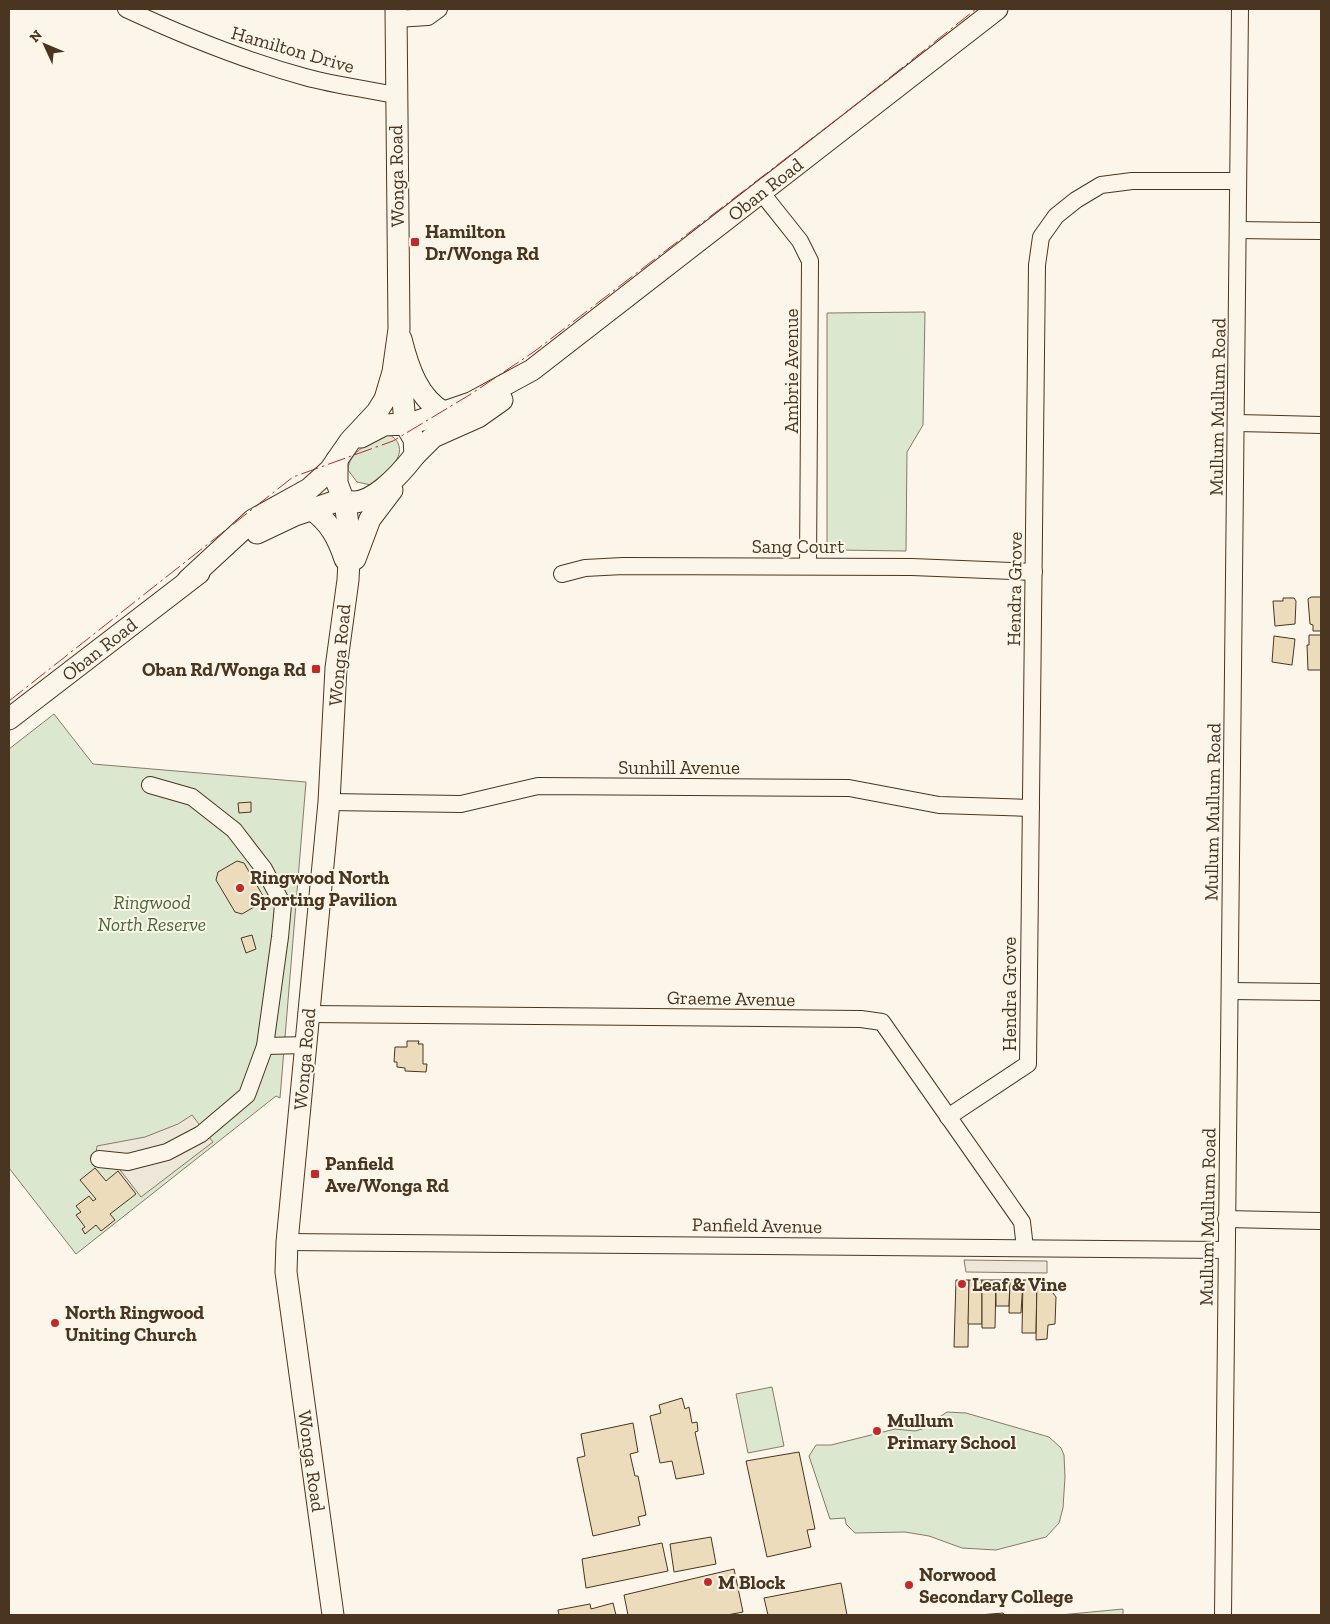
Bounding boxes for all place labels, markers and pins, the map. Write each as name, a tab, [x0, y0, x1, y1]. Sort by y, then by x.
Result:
place label: Hamilton Dr/Wonga Rd	[425, 220, 539, 265]
marker: Hamilton Dr/Wonga Rd	[409, 236, 421, 248]
place label: Oban Rd/Wonga Rd	[142, 658, 306, 681]
marker: Oban Rd/Wonga Rd	[310, 663, 322, 675]
place label: Ringwood North Sporting Pavilion	[250, 866, 398, 911]
marker: Ringwood North Sporting Pavilion	[234, 882, 246, 894]
place label: Panfield Ave/Wonga Rd	[325, 1152, 449, 1197]
marker: Panfield Ave/Wonga Rd	[309, 1168, 321, 1180]
place label: Leaf & Vine	[972, 1273, 1067, 1296]
marker: Leaf & Vine	[956, 1278, 968, 1290]
place label: North Ringwood Uniting Church	[65, 1301, 204, 1346]
marker: North Ringwood Uniting Church	[49, 1317, 61, 1329]
place label: Mullum Primary School	[887, 1409, 1017, 1454]
marker: Mullum Primary School	[871, 1425, 883, 1437]
place label: Norwood Secondary College	[919, 1563, 1073, 1608]
place label: M Block	[718, 1571, 786, 1594]
marker: M Block	[702, 1576, 714, 1588]
marker: Norwood Secondary College	[903, 1579, 915, 1591]

